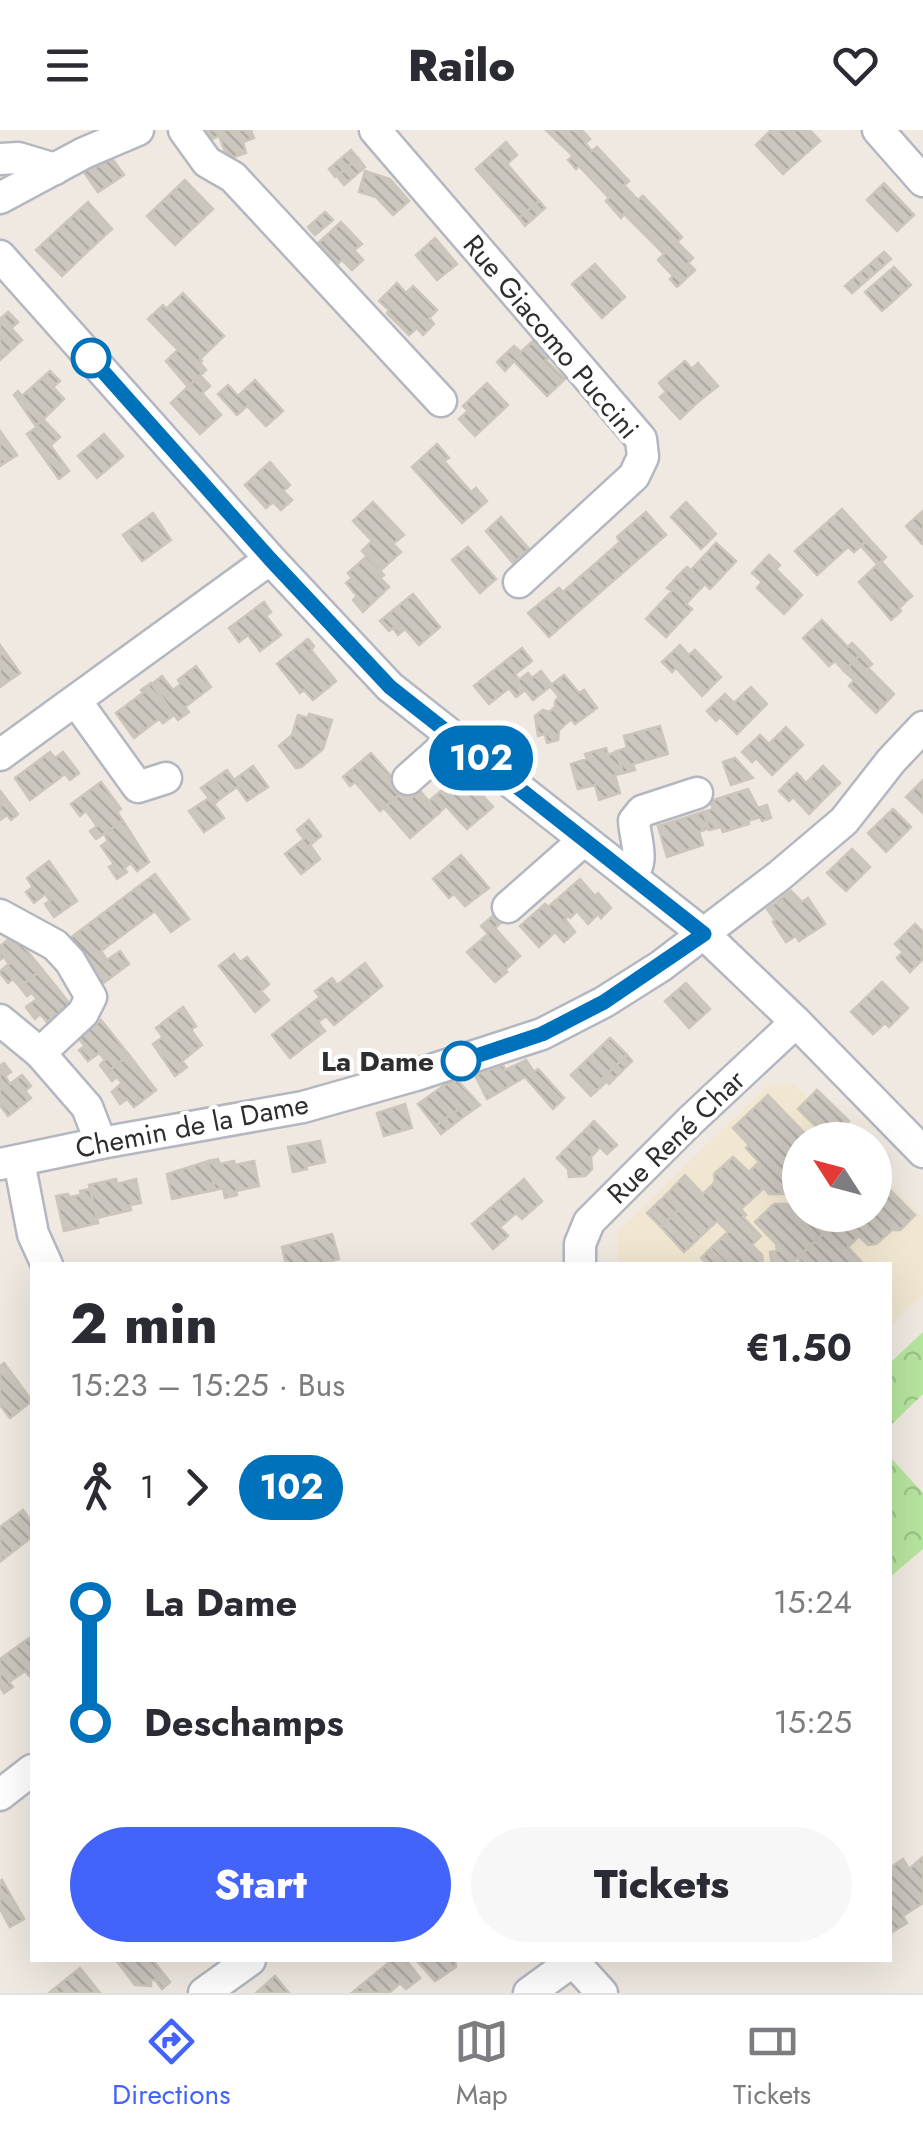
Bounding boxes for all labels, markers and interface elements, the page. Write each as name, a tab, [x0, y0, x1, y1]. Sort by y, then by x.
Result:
text: Railo	[408, 33, 515, 98]
icon: menu	[40, 38, 95, 93]
icon: heart	[828, 38, 883, 93]
street label: Rue Giacomo Puccini	[453, 226, 649, 448]
unlabelled marker	[72, 339, 110, 377]
line badge: 102	[424, 726, 538, 790]
text: 102	[449, 733, 513, 783]
place label: La Dame	[321, 1041, 434, 1082]
marker: La Dame	[442, 1042, 480, 1080]
street label: Rue René Char	[598, 1060, 754, 1213]
street label: Chemin de la Dame	[72, 1083, 312, 1169]
north arrow	[782, 1122, 892, 1232]
map controls	[782, 1122, 892, 1232]
text: 2 min	[70, 1284, 218, 1364]
text: €1.50	[746, 1320, 852, 1375]
text: 15:23 – 15:25 · Bus	[70, 1362, 345, 1408]
icon: walk	[70, 1460, 125, 1515]
icon: forward	[169, 1460, 224, 1515]
text: 102	[259, 1462, 323, 1512]
text: 1	[140, 1464, 154, 1510]
text: La Dame	[144, 1575, 297, 1630]
text: 15:24	[773, 1579, 852, 1625]
text: Deschamps	[144, 1695, 344, 1750]
text: 15:25	[774, 1699, 852, 1745]
button: Start	[70, 1827, 451, 1942]
button: Tickets	[471, 1827, 852, 1942]
tab: Directions	[112, 2014, 230, 2115]
tab: Map	[454, 2014, 509, 2115]
tab: Tickets	[733, 2014, 811, 2115]

